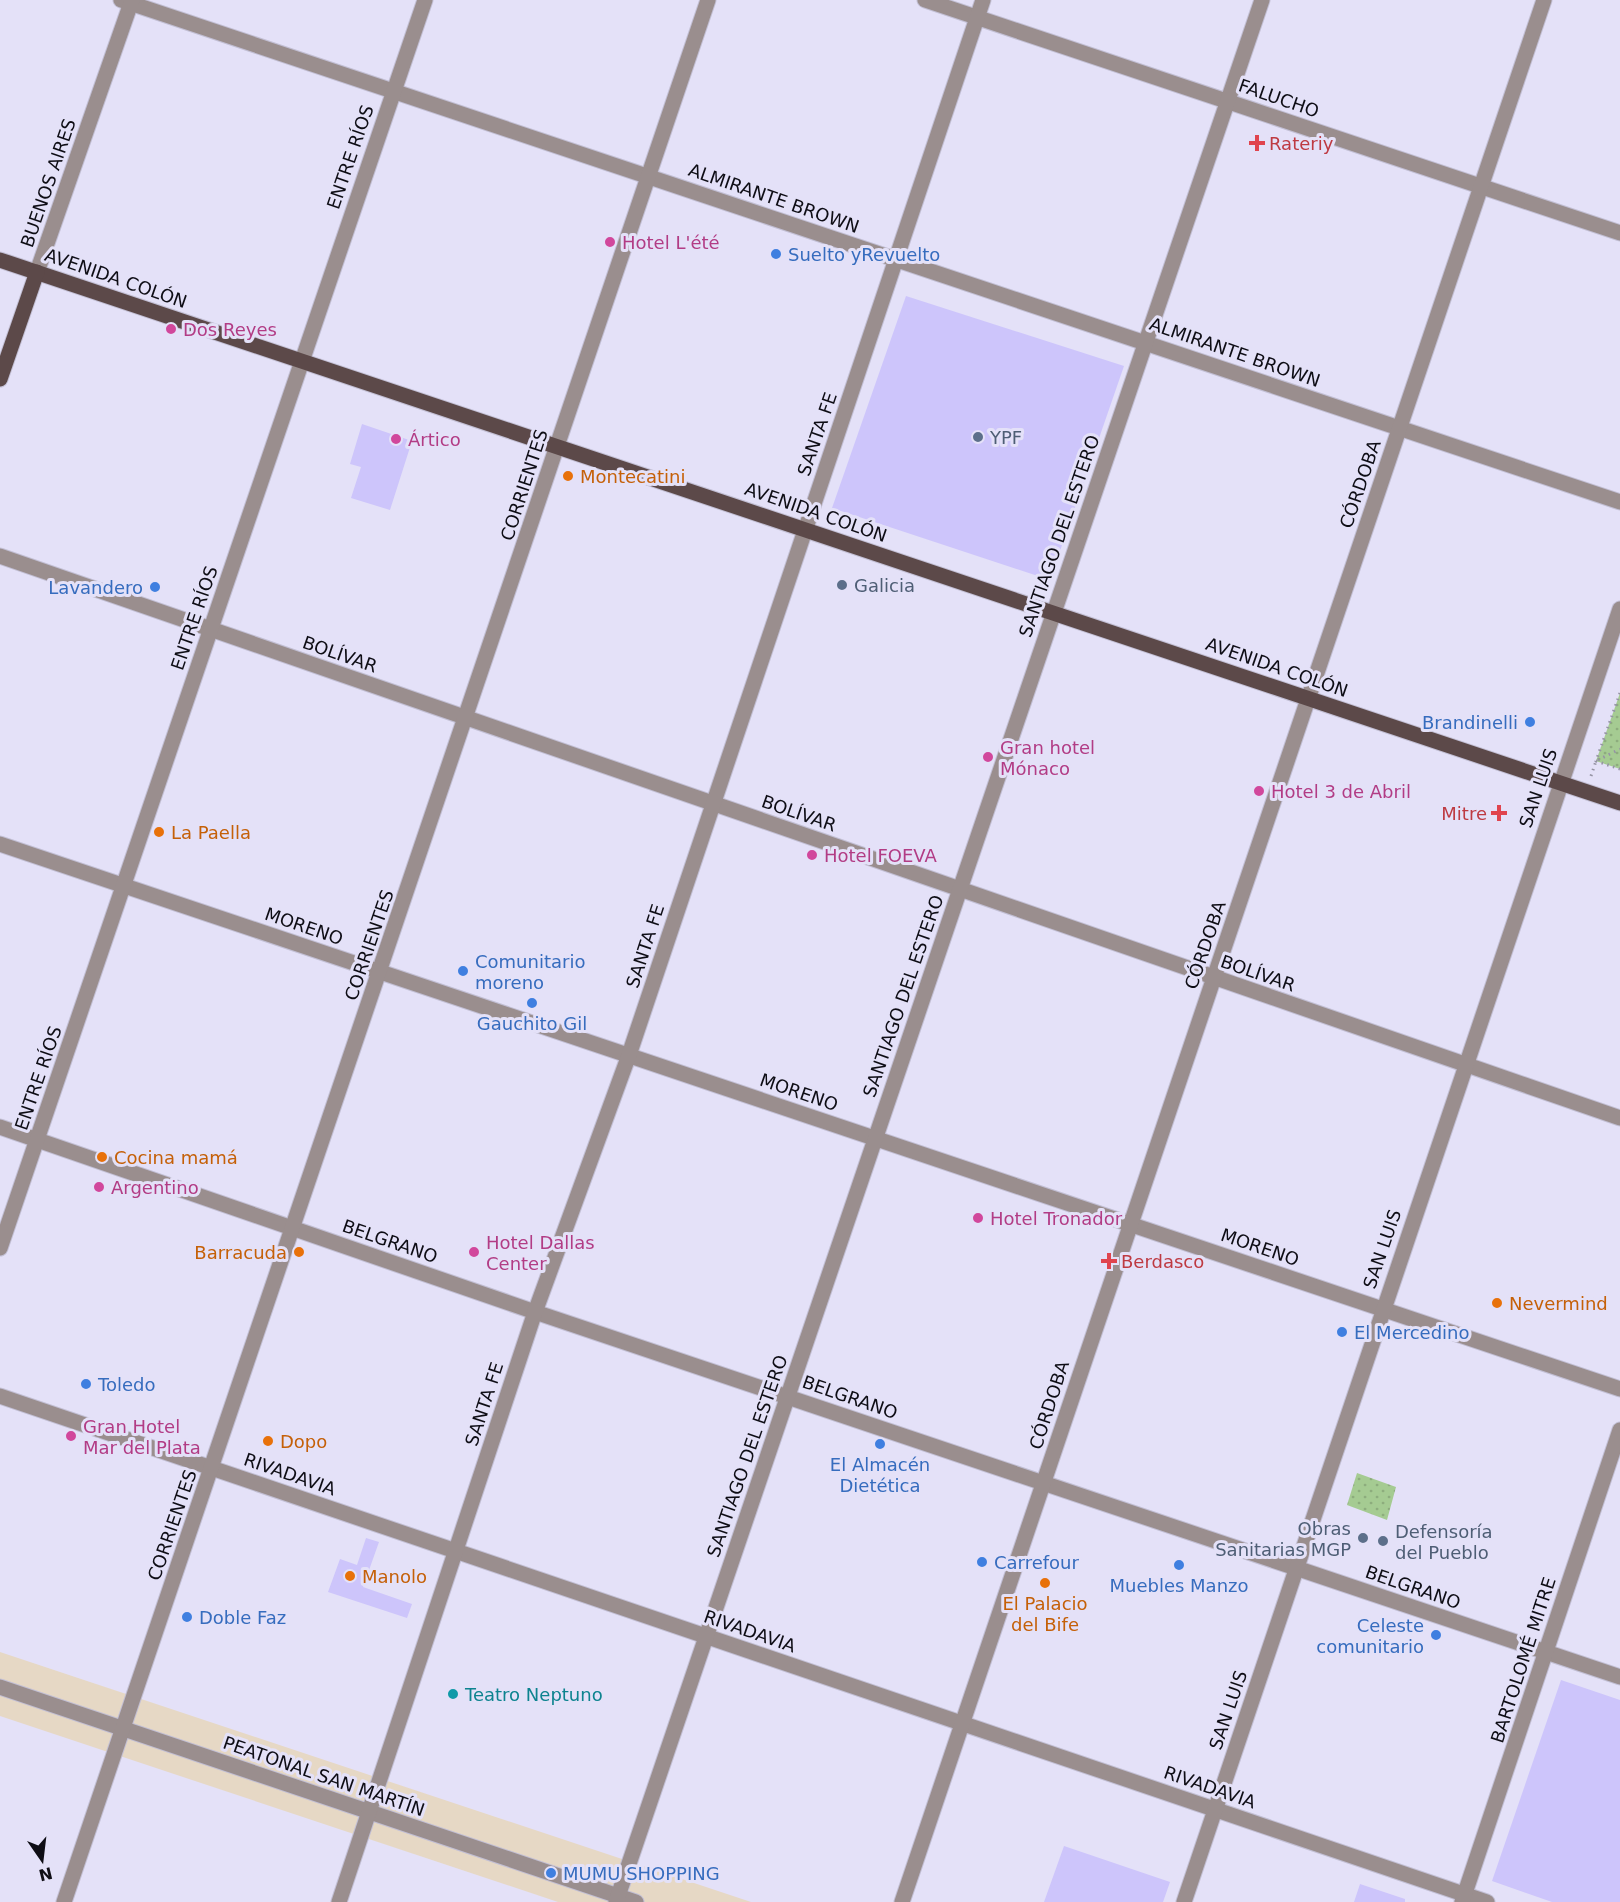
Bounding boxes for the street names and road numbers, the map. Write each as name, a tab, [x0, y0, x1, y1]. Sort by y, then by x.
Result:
street label: FALUCHO	[1236, 74, 1322, 122]
street label: ENTRE RÍOS	[322, 102, 378, 212]
street label: BUENOS AIRES	[16, 116, 80, 250]
street label: ALMIRANTE BROWN	[686, 159, 862, 237]
street label: AVENIDA COLÓN	[42, 244, 190, 312]
street label: ALMIRANTE BROWN	[1147, 313, 1323, 391]
street label: SANTA FE	[793, 389, 841, 479]
street label: CORRIENTES	[496, 427, 552, 543]
street label: SANTIAGO DEL ESTERO	[1014, 432, 1104, 640]
street label: CÓRDOBA	[1335, 436, 1385, 531]
street label: AVENIDA COLÓN	[742, 478, 890, 546]
street label: ENTRE RÍOS	[166, 563, 222, 673]
street label: BOLÍVAR	[300, 631, 380, 677]
street label: AVENIDA COLÓN	[1203, 633, 1351, 701]
street label: SAN LUIS	[1515, 746, 1561, 830]
street label: BOLÍVAR	[759, 790, 839, 836]
street label: CORRIENTES	[340, 887, 398, 1003]
street label: SANTIAGO DEL ESTERO	[858, 892, 948, 1100]
street label: CÓRDOBA	[1180, 897, 1230, 992]
street label: SANTA FE	[622, 901, 668, 991]
street label: MORENO	[262, 903, 346, 949]
street label: BOLÍVAR	[1218, 950, 1298, 996]
street label: ENTRE RÍOS	[10, 1023, 66, 1133]
street label: MORENO	[757, 1069, 841, 1115]
street label: SAN LUIS	[1359, 1207, 1405, 1291]
street label: BELGRANO	[340, 1215, 440, 1267]
street label: MORENO	[1218, 1224, 1302, 1270]
street label: SANTIAGO DEL ESTERO	[702, 1352, 792, 1560]
street label: CÓRDOBA	[1025, 1357, 1073, 1452]
street label: SANTA FE	[461, 1359, 507, 1449]
street label: BELGRANO	[800, 1371, 900, 1423]
street label: RIVADAVIA	[241, 1448, 339, 1500]
street label: CORRIENTES	[143, 1467, 201, 1583]
street label: BELGRANO	[1363, 1561, 1463, 1613]
street label: BARTOLOMÉ MITRE	[1486, 1575, 1560, 1745]
street label: RIVADAVIA	[701, 1605, 799, 1657]
street label: SAN LUIS	[1205, 1668, 1251, 1752]
street label: PEATONAL SAN MARTÍN	[220, 1732, 428, 1820]
street label: RIVADAVIA	[1161, 1761, 1259, 1813]

